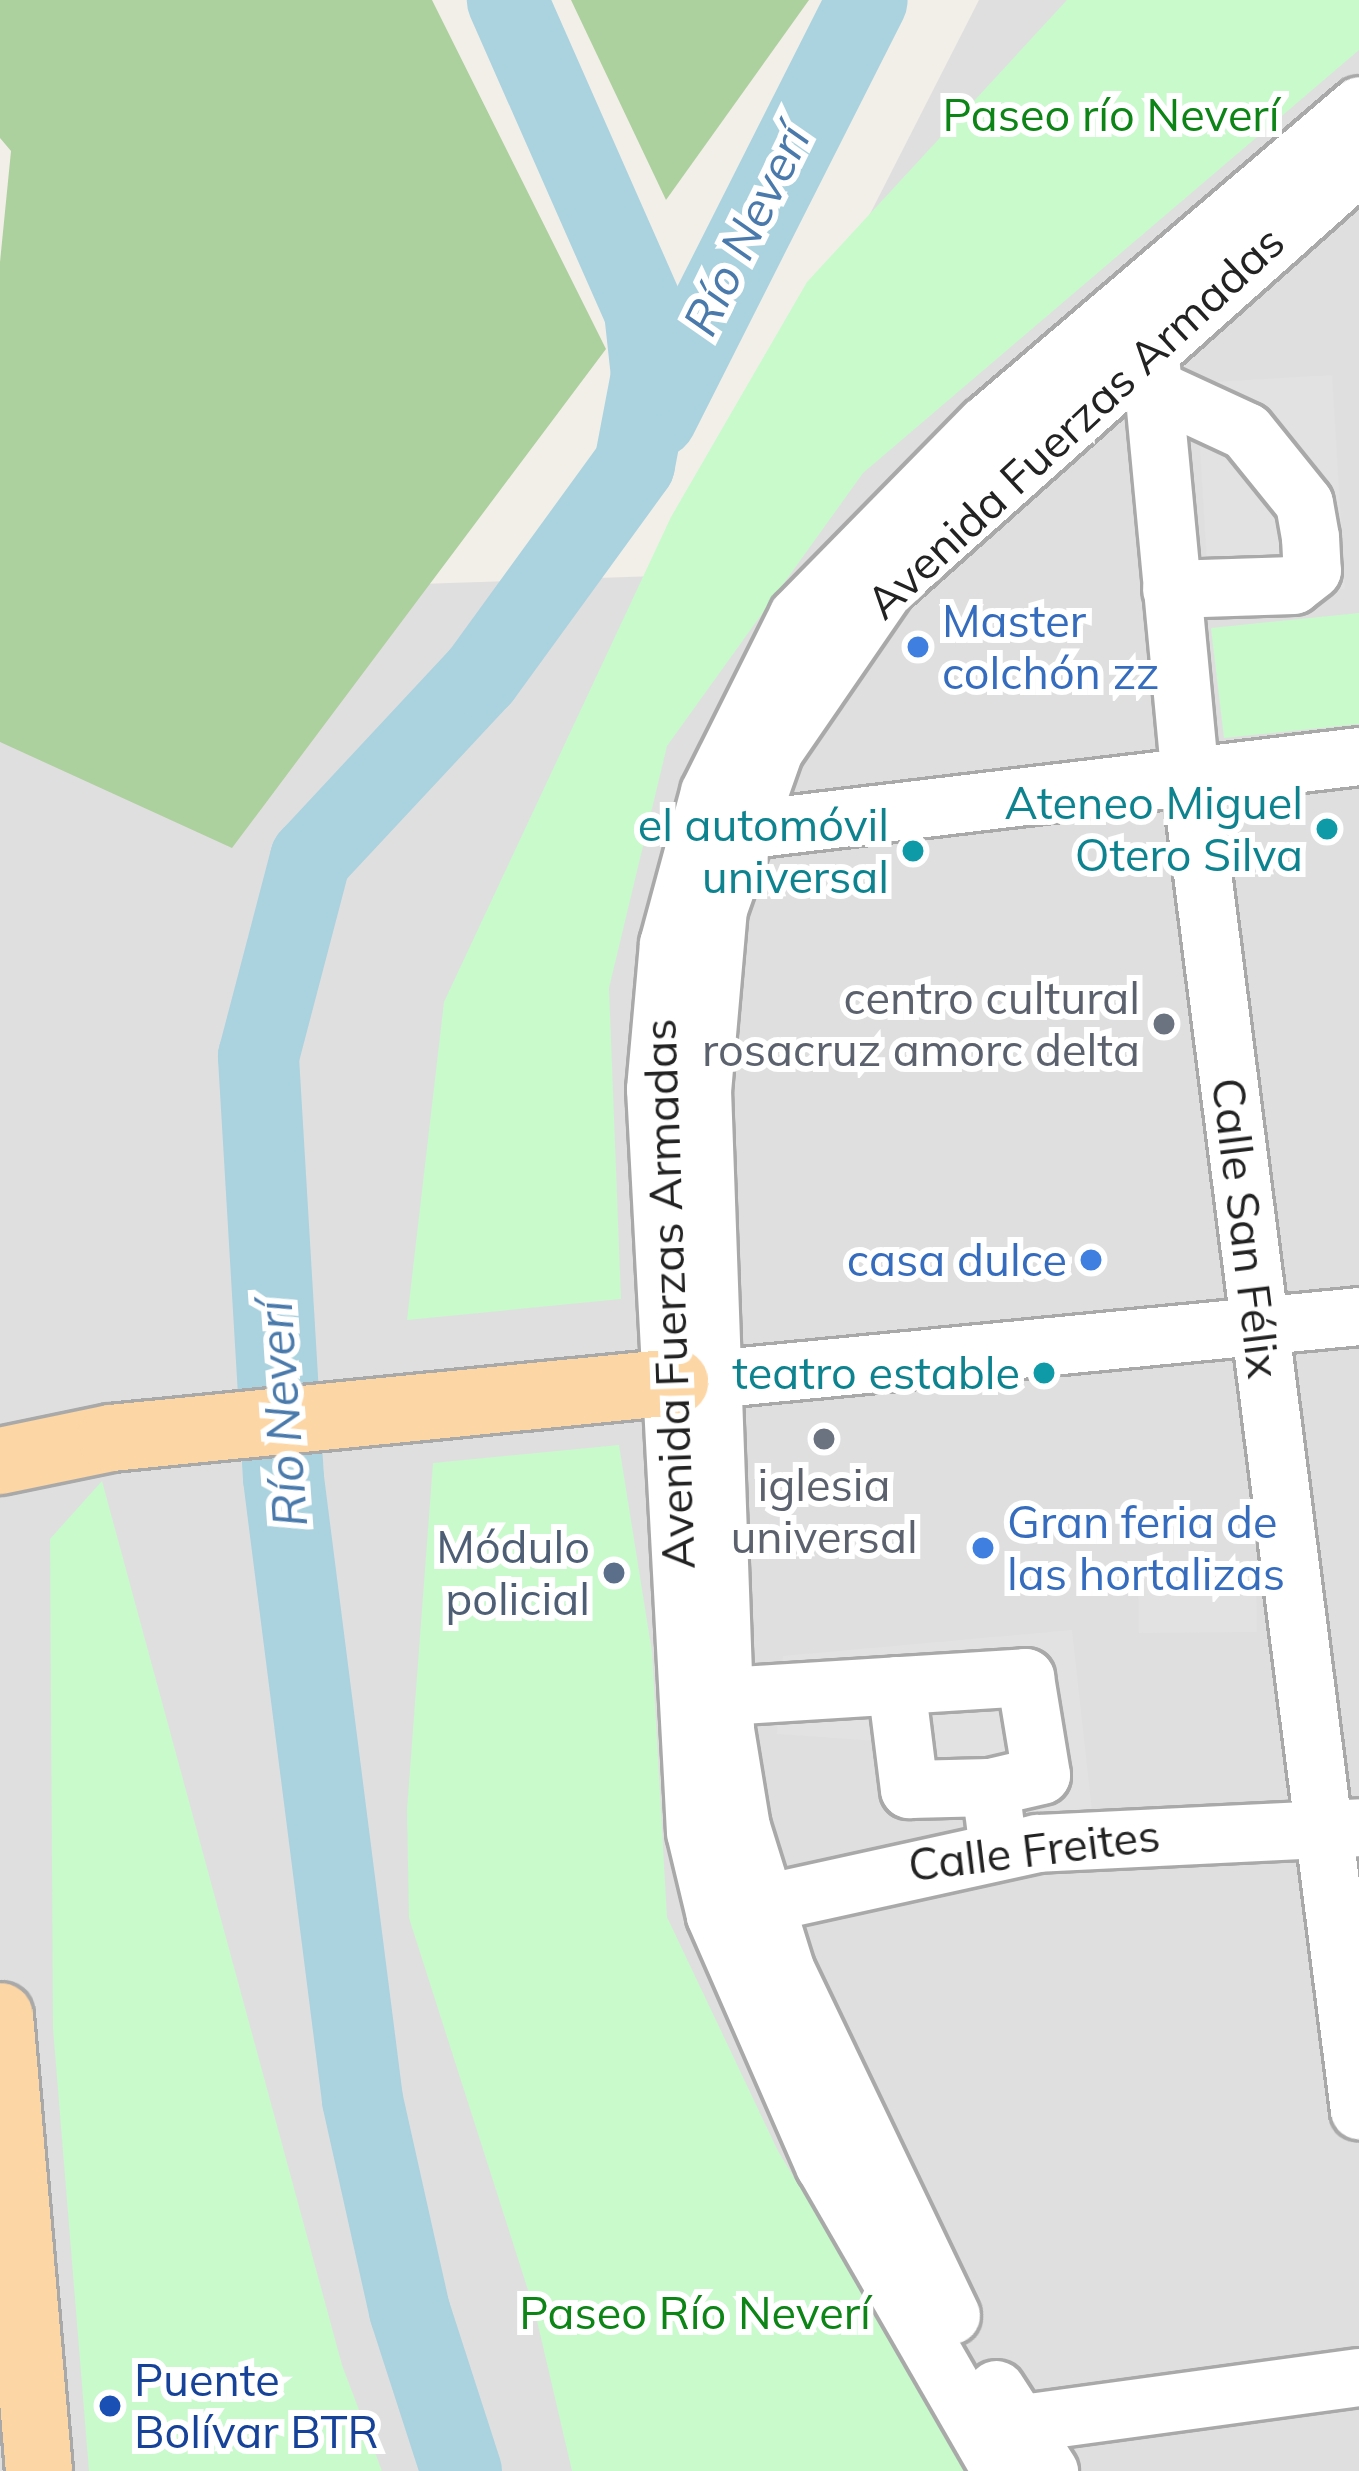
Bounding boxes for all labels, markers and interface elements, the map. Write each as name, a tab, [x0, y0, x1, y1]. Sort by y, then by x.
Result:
park label: Paseo río Neverí	[943, 88, 1279, 142]
water label: Río Neverí	[671, 116, 821, 344]
street label: Avenida Fuerzas Armadas	[855, 214, 1295, 630]
place label: Master colchón zz	[942, 594, 1159, 700]
marker: Master colchón zz	[905, 634, 931, 660]
place label: Ateneo Miguel Otero Silva	[1005, 776, 1303, 882]
place label: el automóvil universal	[638, 798, 889, 904]
marker: Ateneo Miguel Otero Silva	[1314, 816, 1340, 842]
marker: el automóvil universal	[900, 838, 926, 864]
place label: centro cultural rosacruz amorc delta	[702, 971, 1140, 1077]
marker: centro cultural rosacruz amorc delta	[1151, 1011, 1177, 1037]
street label: Avenida Fuerzas Armadas	[632, 1018, 706, 1570]
street label: Calle San Félix	[1201, 1075, 1291, 1381]
place label: casa dulce	[847, 1233, 1067, 1287]
marker: casa dulce	[1078, 1247, 1104, 1273]
water label: Río Neverí	[245, 1299, 319, 1529]
place label: teatro estable	[732, 1346, 1020, 1400]
marker: teatro estable	[1031, 1360, 1057, 1386]
marker: iglesia universal	[811, 1426, 837, 1452]
place label: iglesia universal	[730, 1458, 918, 1564]
place label: Gran feria de las hortalizas	[1007, 1495, 1285, 1601]
place label: Módulo policial	[436, 1520, 590, 1626]
marker: Gran feria de las hortalizas	[970, 1535, 996, 1561]
marker: Módulo policial	[601, 1560, 627, 1586]
street label: Calle Freites	[905, 1808, 1163, 1892]
park label: Paseo Río Neverí	[519, 2286, 871, 2340]
place label: Puente Bolívar BTR	[134, 2353, 379, 2459]
marker: Puente Bolívar BTR	[97, 2393, 123, 2419]

